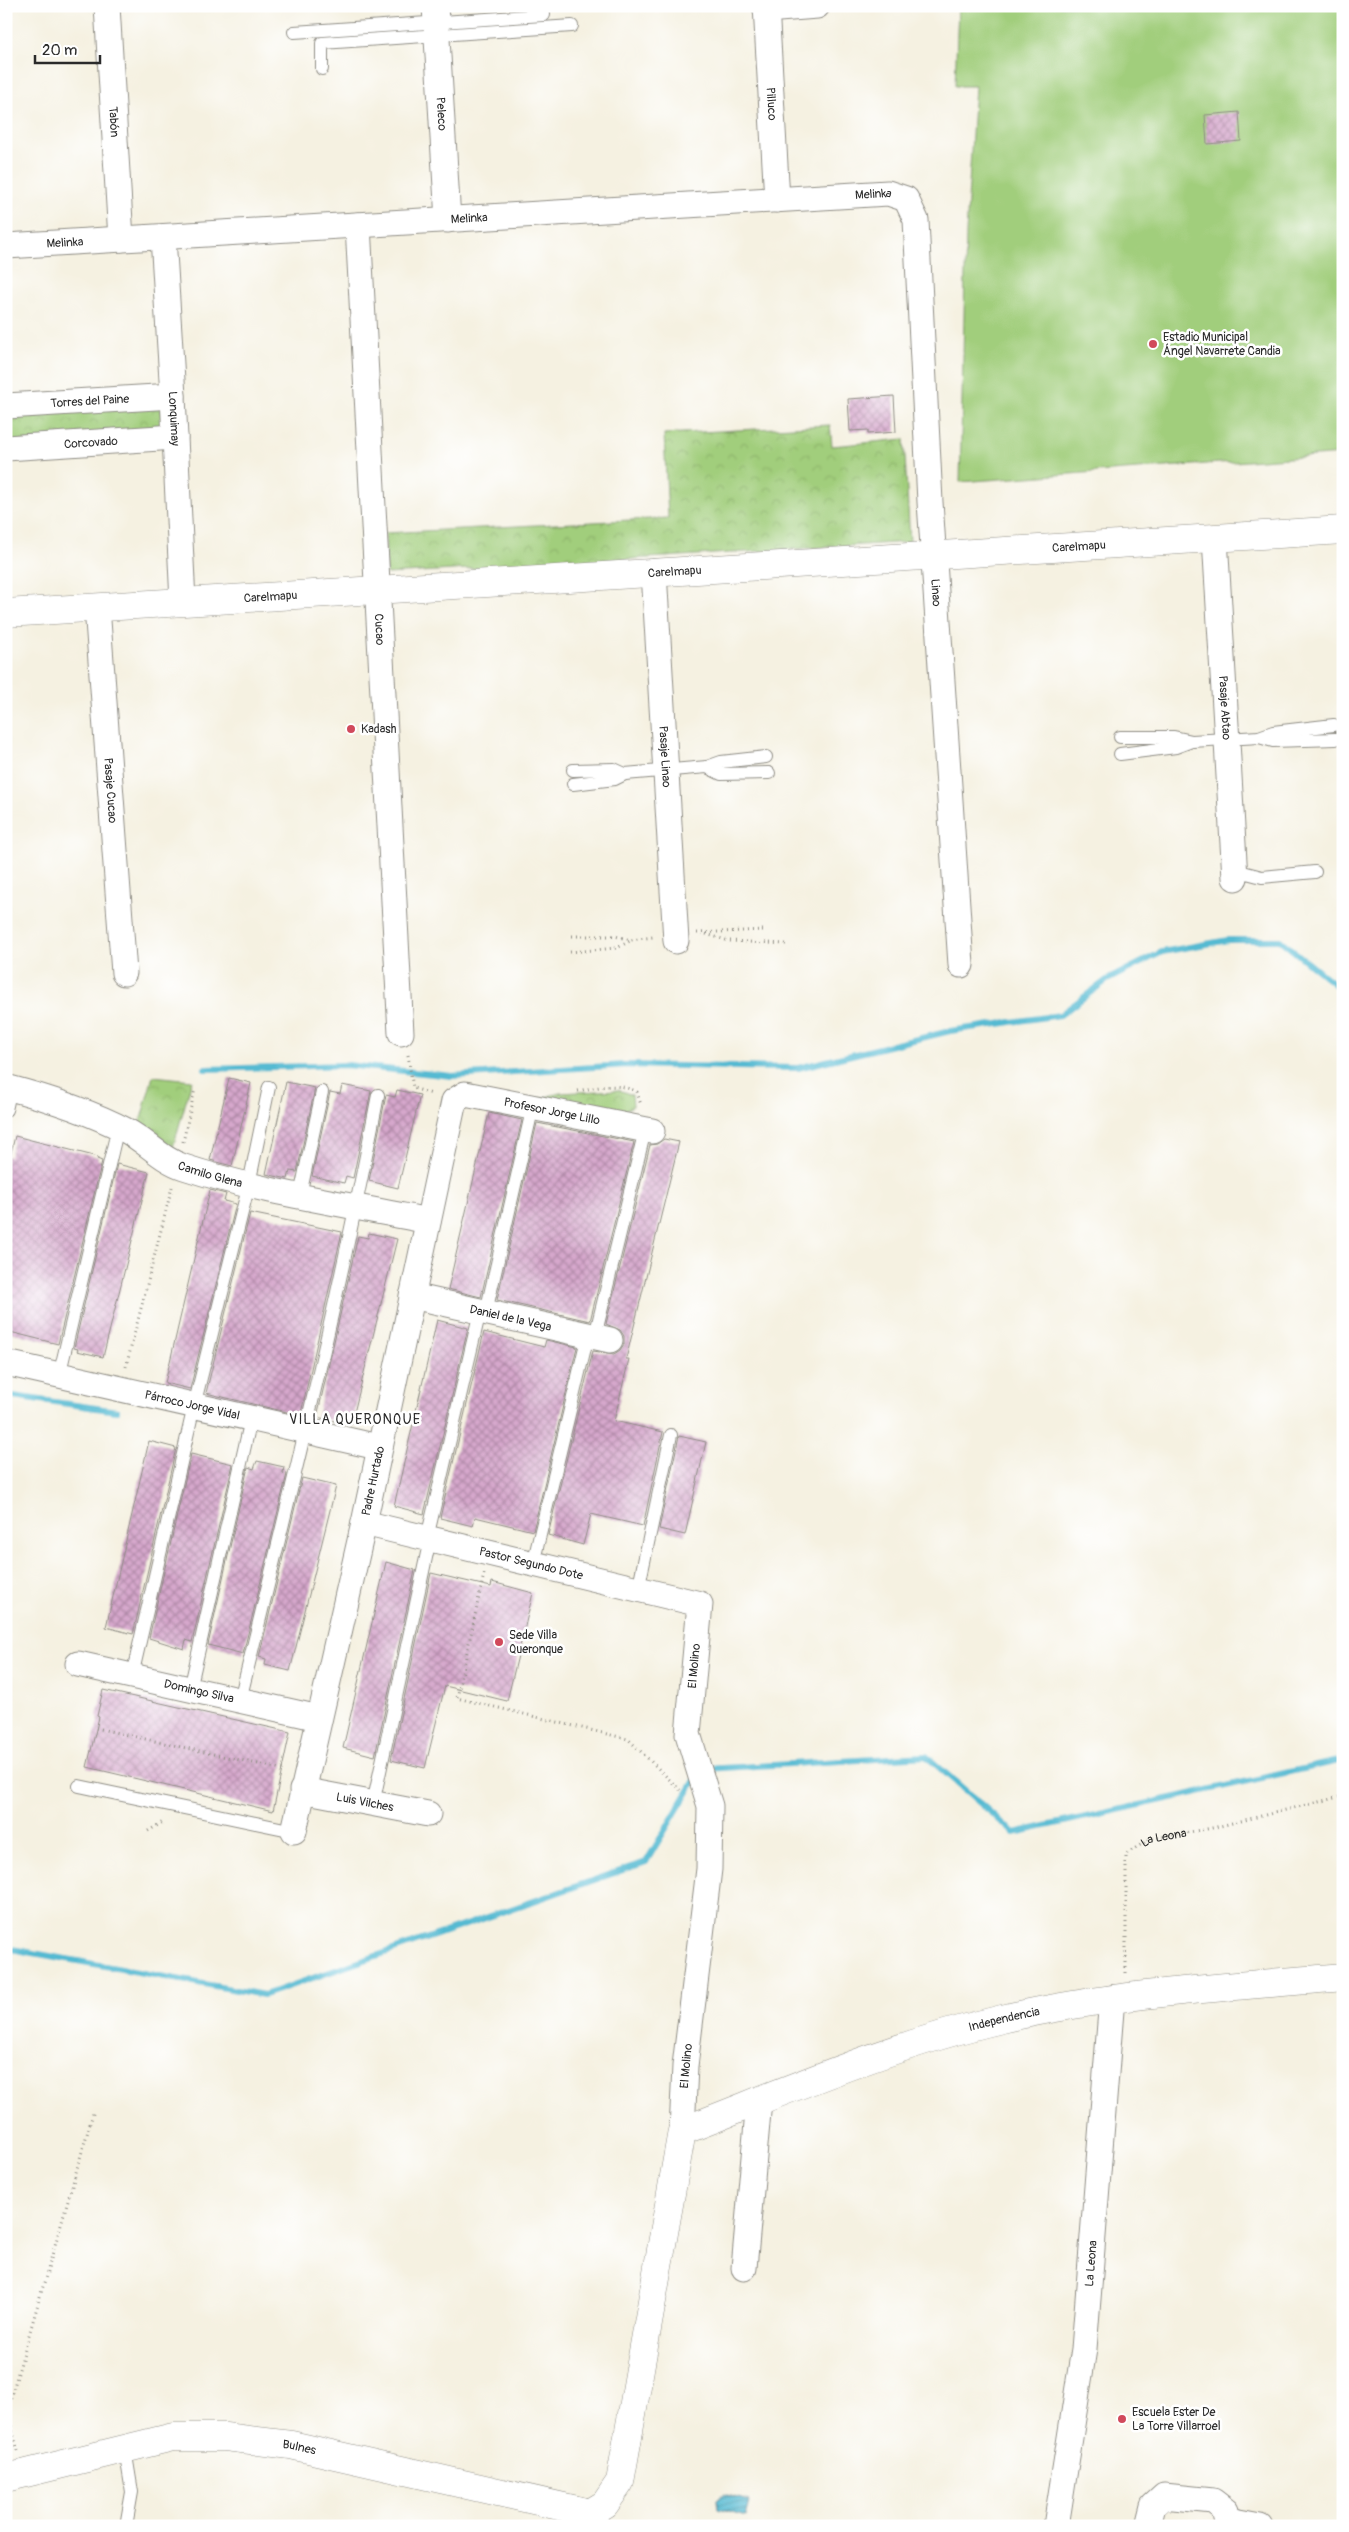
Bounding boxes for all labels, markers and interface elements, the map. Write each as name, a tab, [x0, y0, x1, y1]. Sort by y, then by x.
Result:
scale bar	[35, 32, 100, 64]
text: 20 m	[42, 41, 77, 60]
street label: Pilluco	[763, 87, 780, 121]
street label: Peleco	[433, 96, 450, 132]
street label: Tabón	[105, 106, 122, 138]
street label: Melinka	[855, 186, 894, 203]
street label: Melinka	[450, 210, 488, 227]
street label: Melinka	[46, 234, 84, 252]
place label: Estadio Municipal Ángel Navarrete Candia	[1163, 330, 1281, 359]
marker: Estadio Municipal Ángel Navarrete Candia	[1147, 338, 1159, 350]
street label: Lonquimay	[165, 391, 182, 446]
street label: Torres del Paine	[50, 392, 130, 411]
street label: Corcovado	[64, 434, 119, 452]
street label: Carelmapu	[1052, 538, 1106, 556]
street label: Carelmapu	[647, 563, 702, 581]
street label: Linao	[927, 578, 944, 608]
street label: Carelmapu	[243, 588, 298, 606]
street label: Cucao	[371, 613, 387, 646]
street label: Pasaje Abtao	[1215, 675, 1234, 741]
place label: Kadash	[361, 722, 397, 737]
marker: Kadash	[345, 723, 357, 735]
street label: Pasaje Linao	[655, 725, 674, 788]
street label: Pasaje Cucao	[100, 757, 120, 824]
street label: Profesor Jorge Lillo	[502, 1095, 602, 1129]
street label: Camilo Glena	[176, 1158, 244, 1191]
street label: Daniel de la Vega	[468, 1302, 553, 1335]
street label: Párroco Jorge Vidal	[143, 1388, 241, 1424]
district label: VILLA QUERONQUE	[289, 1411, 421, 1428]
street label: Padre Hurtado	[359, 1444, 388, 1517]
street label: Pastor Segundo Dote	[478, 1544, 585, 1584]
place label: Sede Villa Queronque	[509, 1628, 563, 1657]
marker: Sede Villa Queronque	[493, 1636, 505, 1648]
street label: El Molino	[685, 1642, 704, 1689]
street label: Domingo Silva	[163, 1676, 236, 1707]
street label: Luis Vilches	[335, 1790, 395, 1815]
street label: La Leona	[1138, 1826, 1188, 1851]
street label: Independencia	[967, 2004, 1042, 2035]
street label: El Molino	[677, 2042, 696, 2089]
street label: La Leona	[1082, 2239, 1101, 2287]
place label: Escuela Ester De La Torre Villarroel	[1132, 2405, 1221, 2434]
marker: Escuela Ester De La Torre Villarroel	[1116, 2413, 1128, 2425]
street label: Bulnes	[282, 2437, 318, 2459]

